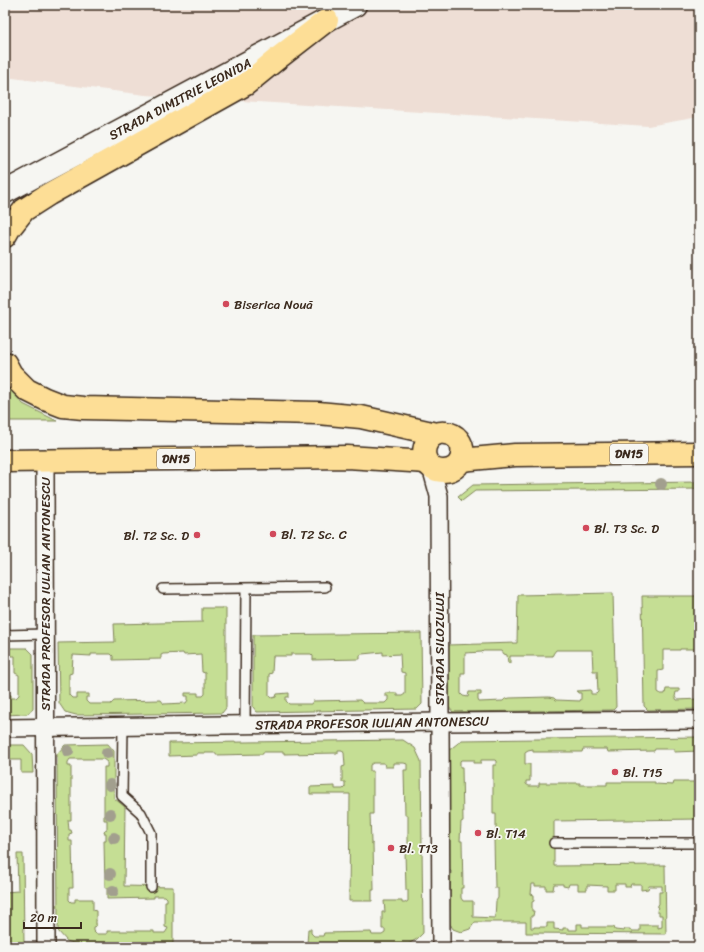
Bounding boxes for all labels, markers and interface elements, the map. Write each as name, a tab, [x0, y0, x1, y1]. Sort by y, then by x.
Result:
street label: STRADA DIMITRIE LEONIDA	[104, 52, 256, 146]
place label: Biserica Nouă	[234, 293, 313, 316]
marker: Biserica Nouă	[221, 299, 231, 309]
road number: DN15	[610, 444, 648, 464]
road number: DN15	[157, 449, 195, 469]
street label: STRADA PROFESOR IULIAN ANTONESCU	[34, 477, 57, 711]
place label: Bl. T3 Sc. D	[594, 517, 659, 540]
place label: Bl. T2 Sc. C	[281, 523, 347, 546]
marker: Bl. T3 Sc. D	[581, 523, 591, 533]
place label: Bl. T2 Sc. D	[123, 524, 189, 547]
marker: Bl. T2 Sc. C	[268, 529, 278, 539]
marker: Bl. T2 Sc. D	[192, 530, 202, 540]
street label: STRADA SILOZULUI	[428, 592, 451, 706]
street label: STRADA PROFESOR IULIAN ANTONESCU	[255, 709, 489, 737]
place label: Bl. T15	[623, 761, 663, 784]
marker: Bl. T15	[610, 767, 620, 777]
place label: Bl. T14	[486, 822, 526, 845]
marker: Bl. T14	[473, 828, 483, 838]
place label: Bl. T13	[399, 837, 438, 860]
marker: Bl. T13	[386, 843, 396, 853]
scale bar	[24, 904, 81, 930]
text: 20 m	[30, 907, 57, 929]

